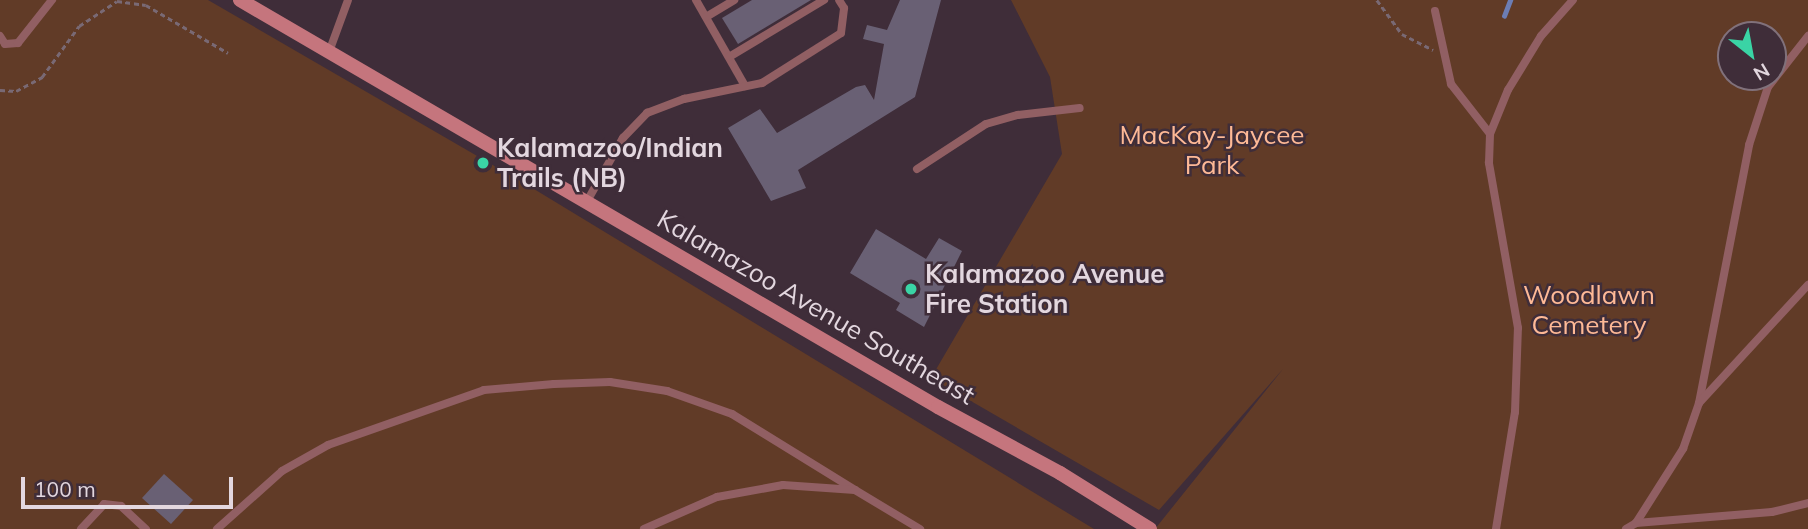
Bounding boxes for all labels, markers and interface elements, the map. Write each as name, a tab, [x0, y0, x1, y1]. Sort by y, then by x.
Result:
north arrow	[1717, 21, 1787, 91]
text: N	[1749, 58, 1774, 86]
park label: MacKay-Jaycee Park	[1119, 119, 1305, 180]
place label: Kalamazoo/Indian Trails (NB)	[497, 132, 723, 194]
marker: Kalamazoo/Indian Trails (NB)	[475, 155, 491, 171]
street label: Kalamazoo Avenue Southeast	[652, 203, 980, 411]
place label: Kalamazoo Avenue Fire Station	[925, 258, 1164, 320]
park label: Woodlawn Cemetery	[1523, 279, 1655, 340]
marker: Kalamazoo Avenue Fire Station	[903, 281, 919, 297]
scale bar	[24, 462, 236, 506]
text: 100 m	[34, 476, 96, 502]

